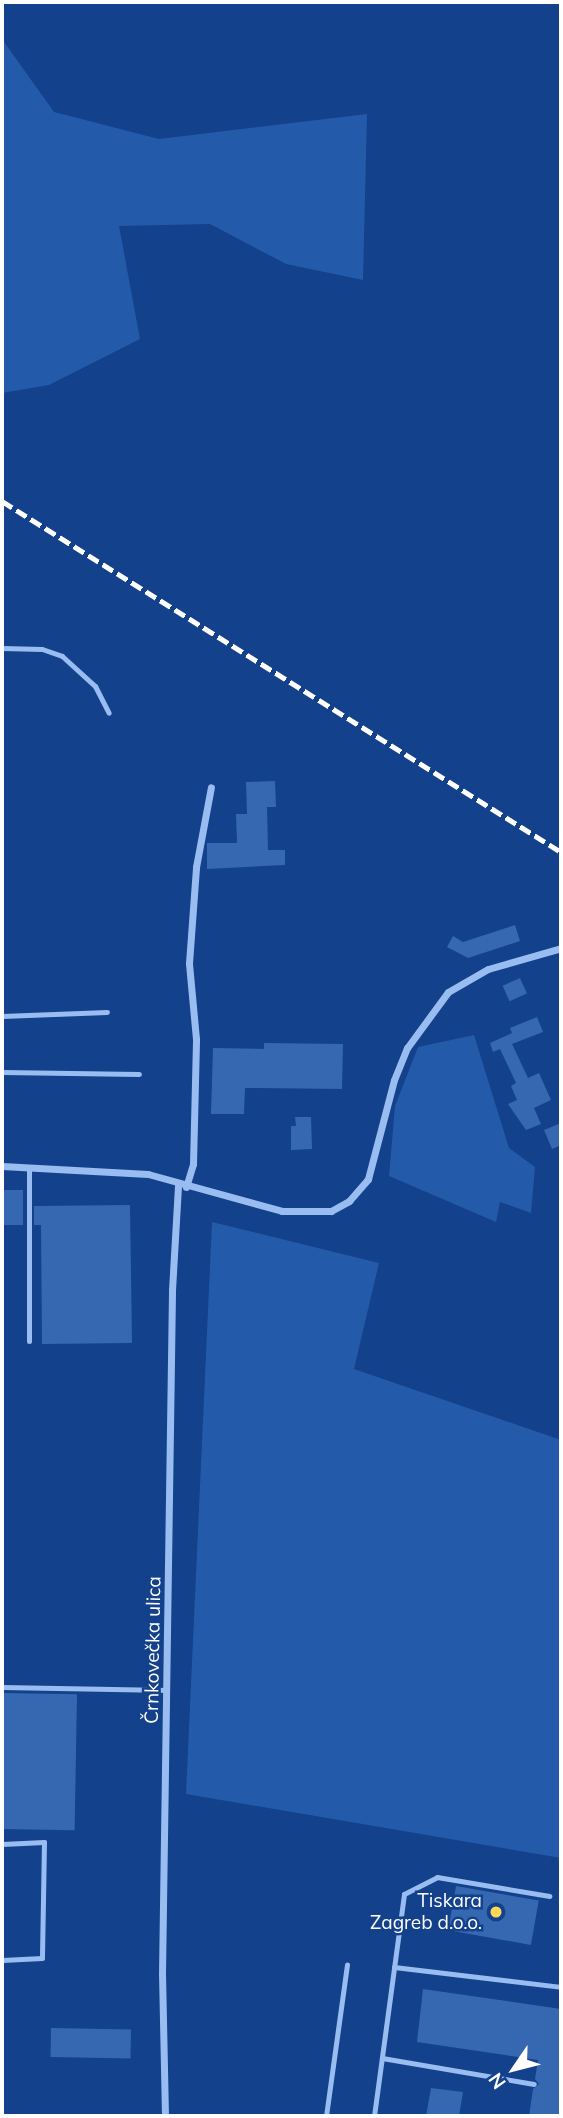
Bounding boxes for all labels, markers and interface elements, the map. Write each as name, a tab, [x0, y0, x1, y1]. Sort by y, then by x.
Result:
street label: Črnkovečka ulica	[140, 1576, 166, 1724]
place label: Tiskara Zagreb d.o.o.	[370, 1890, 482, 1934]
marker: Tiskara Zagreb d.o.o.	[488, 1904, 504, 1920]
north arrow	[479, 2034, 549, 2104]
text: N	[483, 2068, 511, 2094]

